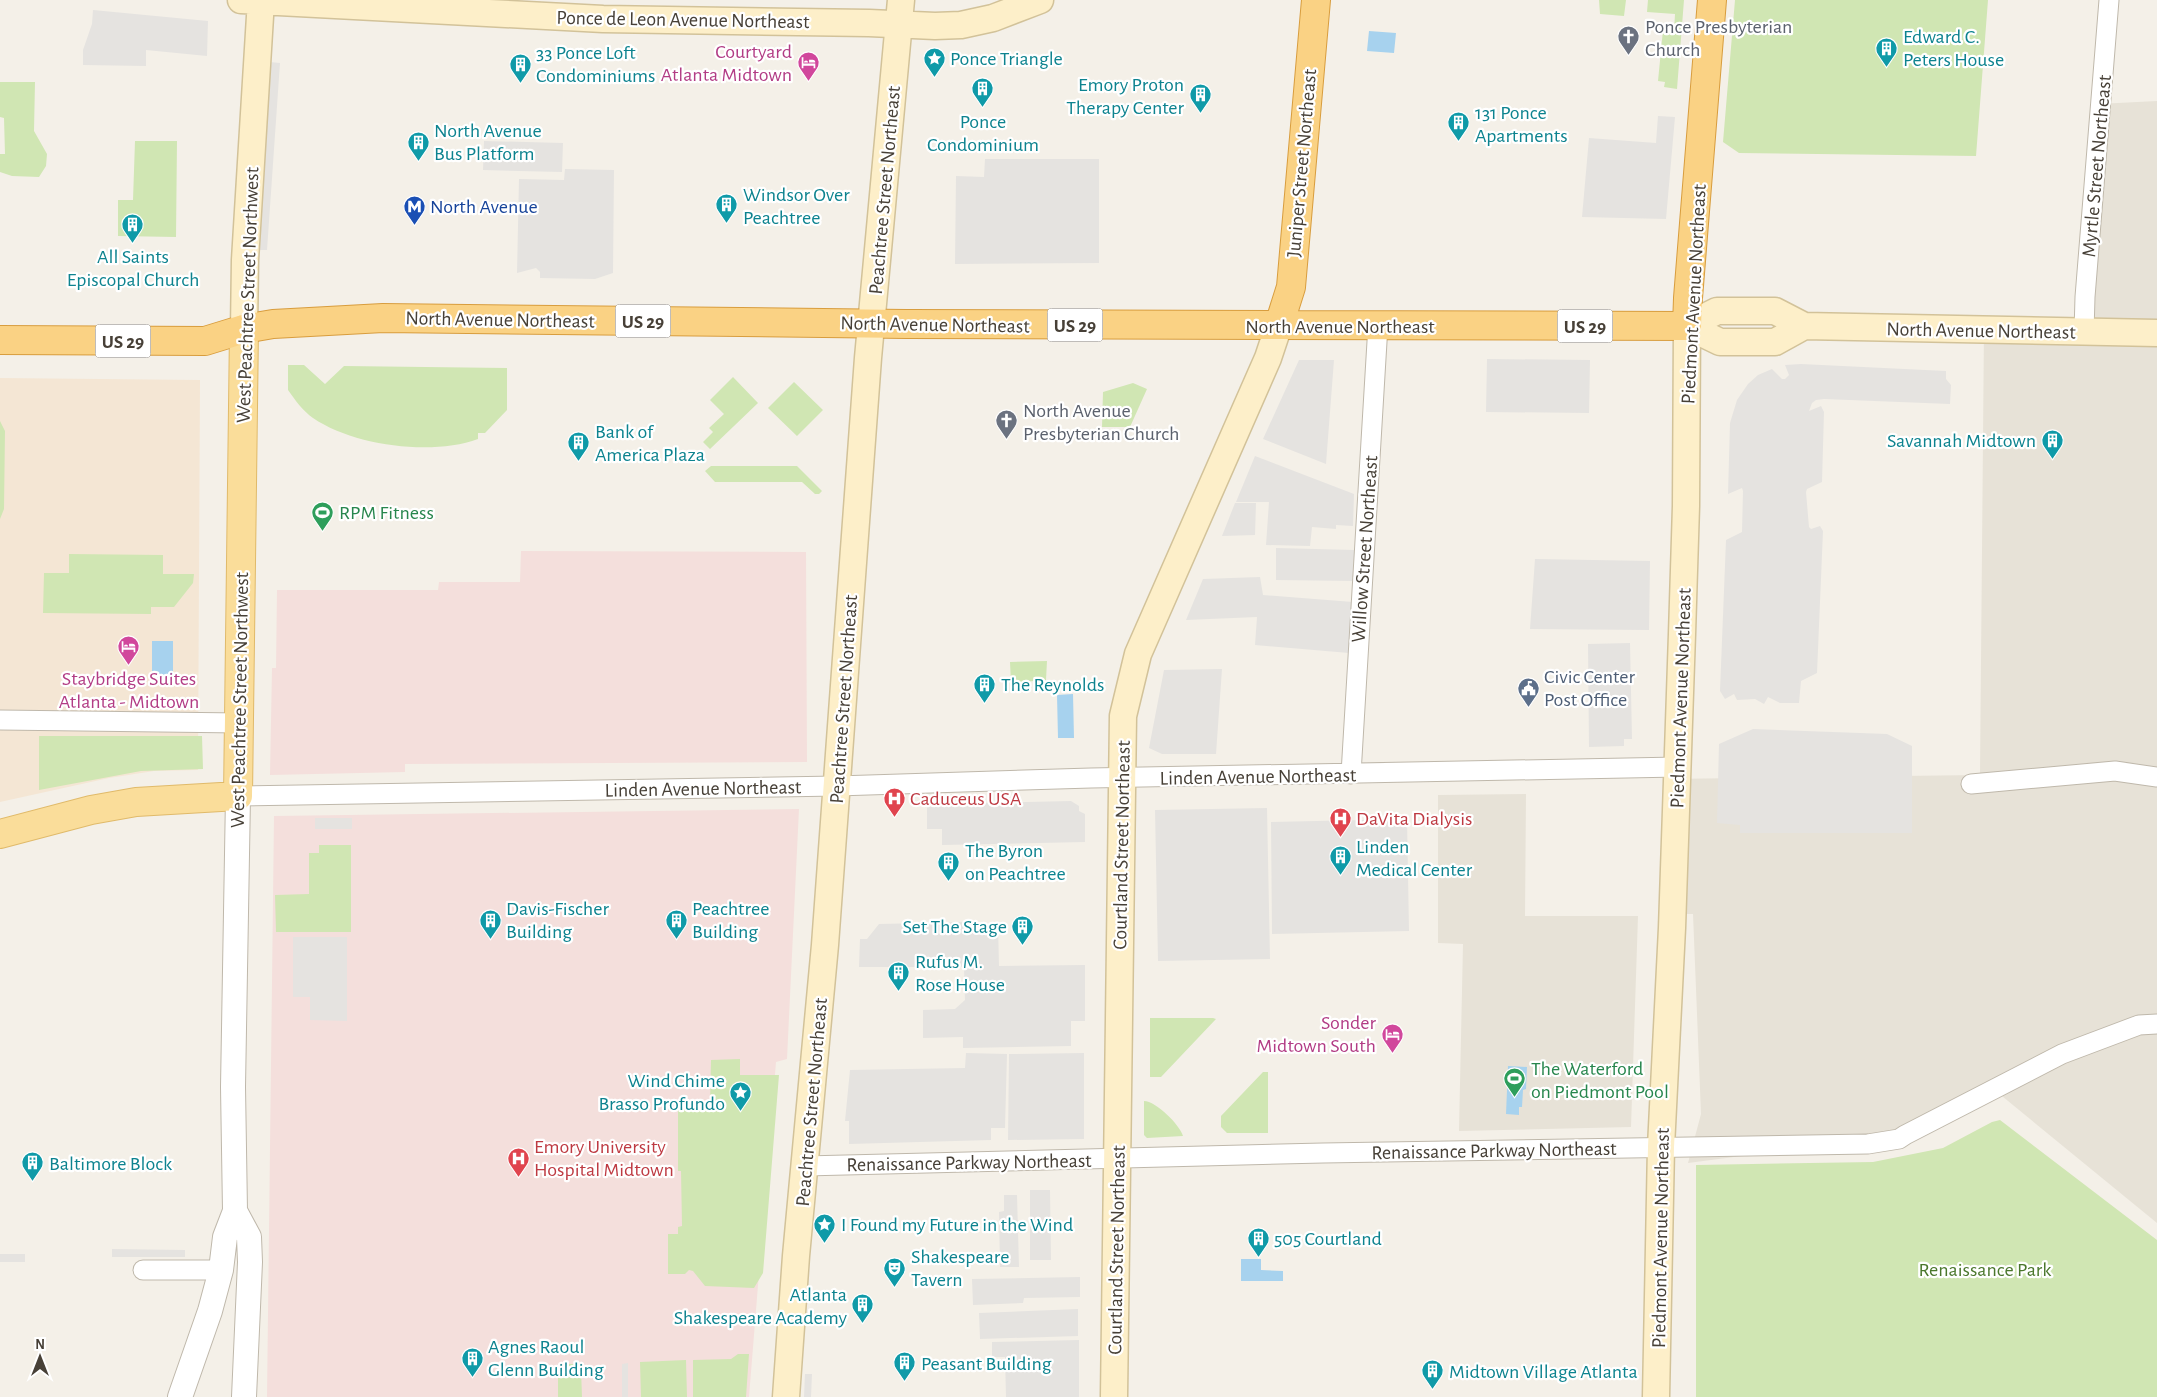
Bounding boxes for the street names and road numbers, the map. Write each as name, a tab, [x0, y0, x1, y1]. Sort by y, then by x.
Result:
street label: Ponce de Leon Avenue Northeast	[556, 8, 810, 32]
street label: Juniper Street Northeast	[1284, 67, 1320, 258]
street label: Myrtle Street Northeast	[2079, 73, 2115, 258]
street label: Peachtree Street Northeast	[866, 84, 904, 295]
street label: West Peachtree Street Northwest	[234, 166, 262, 423]
street label: Piedmont Avenue Northeast	[1678, 183, 1710, 405]
road number: US 29	[616, 304, 670, 338]
street label: North Avenue Northeast	[405, 308, 595, 332]
road number: US 29	[1048, 308, 1102, 342]
road number: US 29	[1558, 310, 1612, 342]
street label: North Avenue Northeast	[840, 313, 1030, 337]
street label: North Avenue Northeast	[1245, 317, 1435, 337]
street label: North Avenue Northeast	[1886, 319, 2076, 343]
road number: US 29	[96, 324, 150, 358]
street label: Willow Street Northeast	[1348, 454, 1382, 643]
street label: West Peachtree Street Northwest	[228, 571, 252, 828]
street label: Piedmont Avenue Northeast	[1667, 587, 1695, 809]
street label: Peachtree Street Northeast	[827, 593, 861, 804]
street label: Courtland Street Northeast	[1110, 740, 1134, 950]
street label: Linden Avenue Northeast	[1160, 765, 1357, 789]
street label: Linden Avenue Northeast	[605, 777, 802, 801]
street label: Peachtree Street Northeast	[793, 996, 831, 1207]
street label: Piedmont Avenue Northeast	[1649, 1127, 1673, 1348]
street label: Renaissance Parkway Northeast	[1371, 1139, 1617, 1163]
street label: Courtland Street Northeast	[1105, 1145, 1129, 1355]
street label: Renaissance Parkway Northeast	[846, 1151, 1092, 1175]

